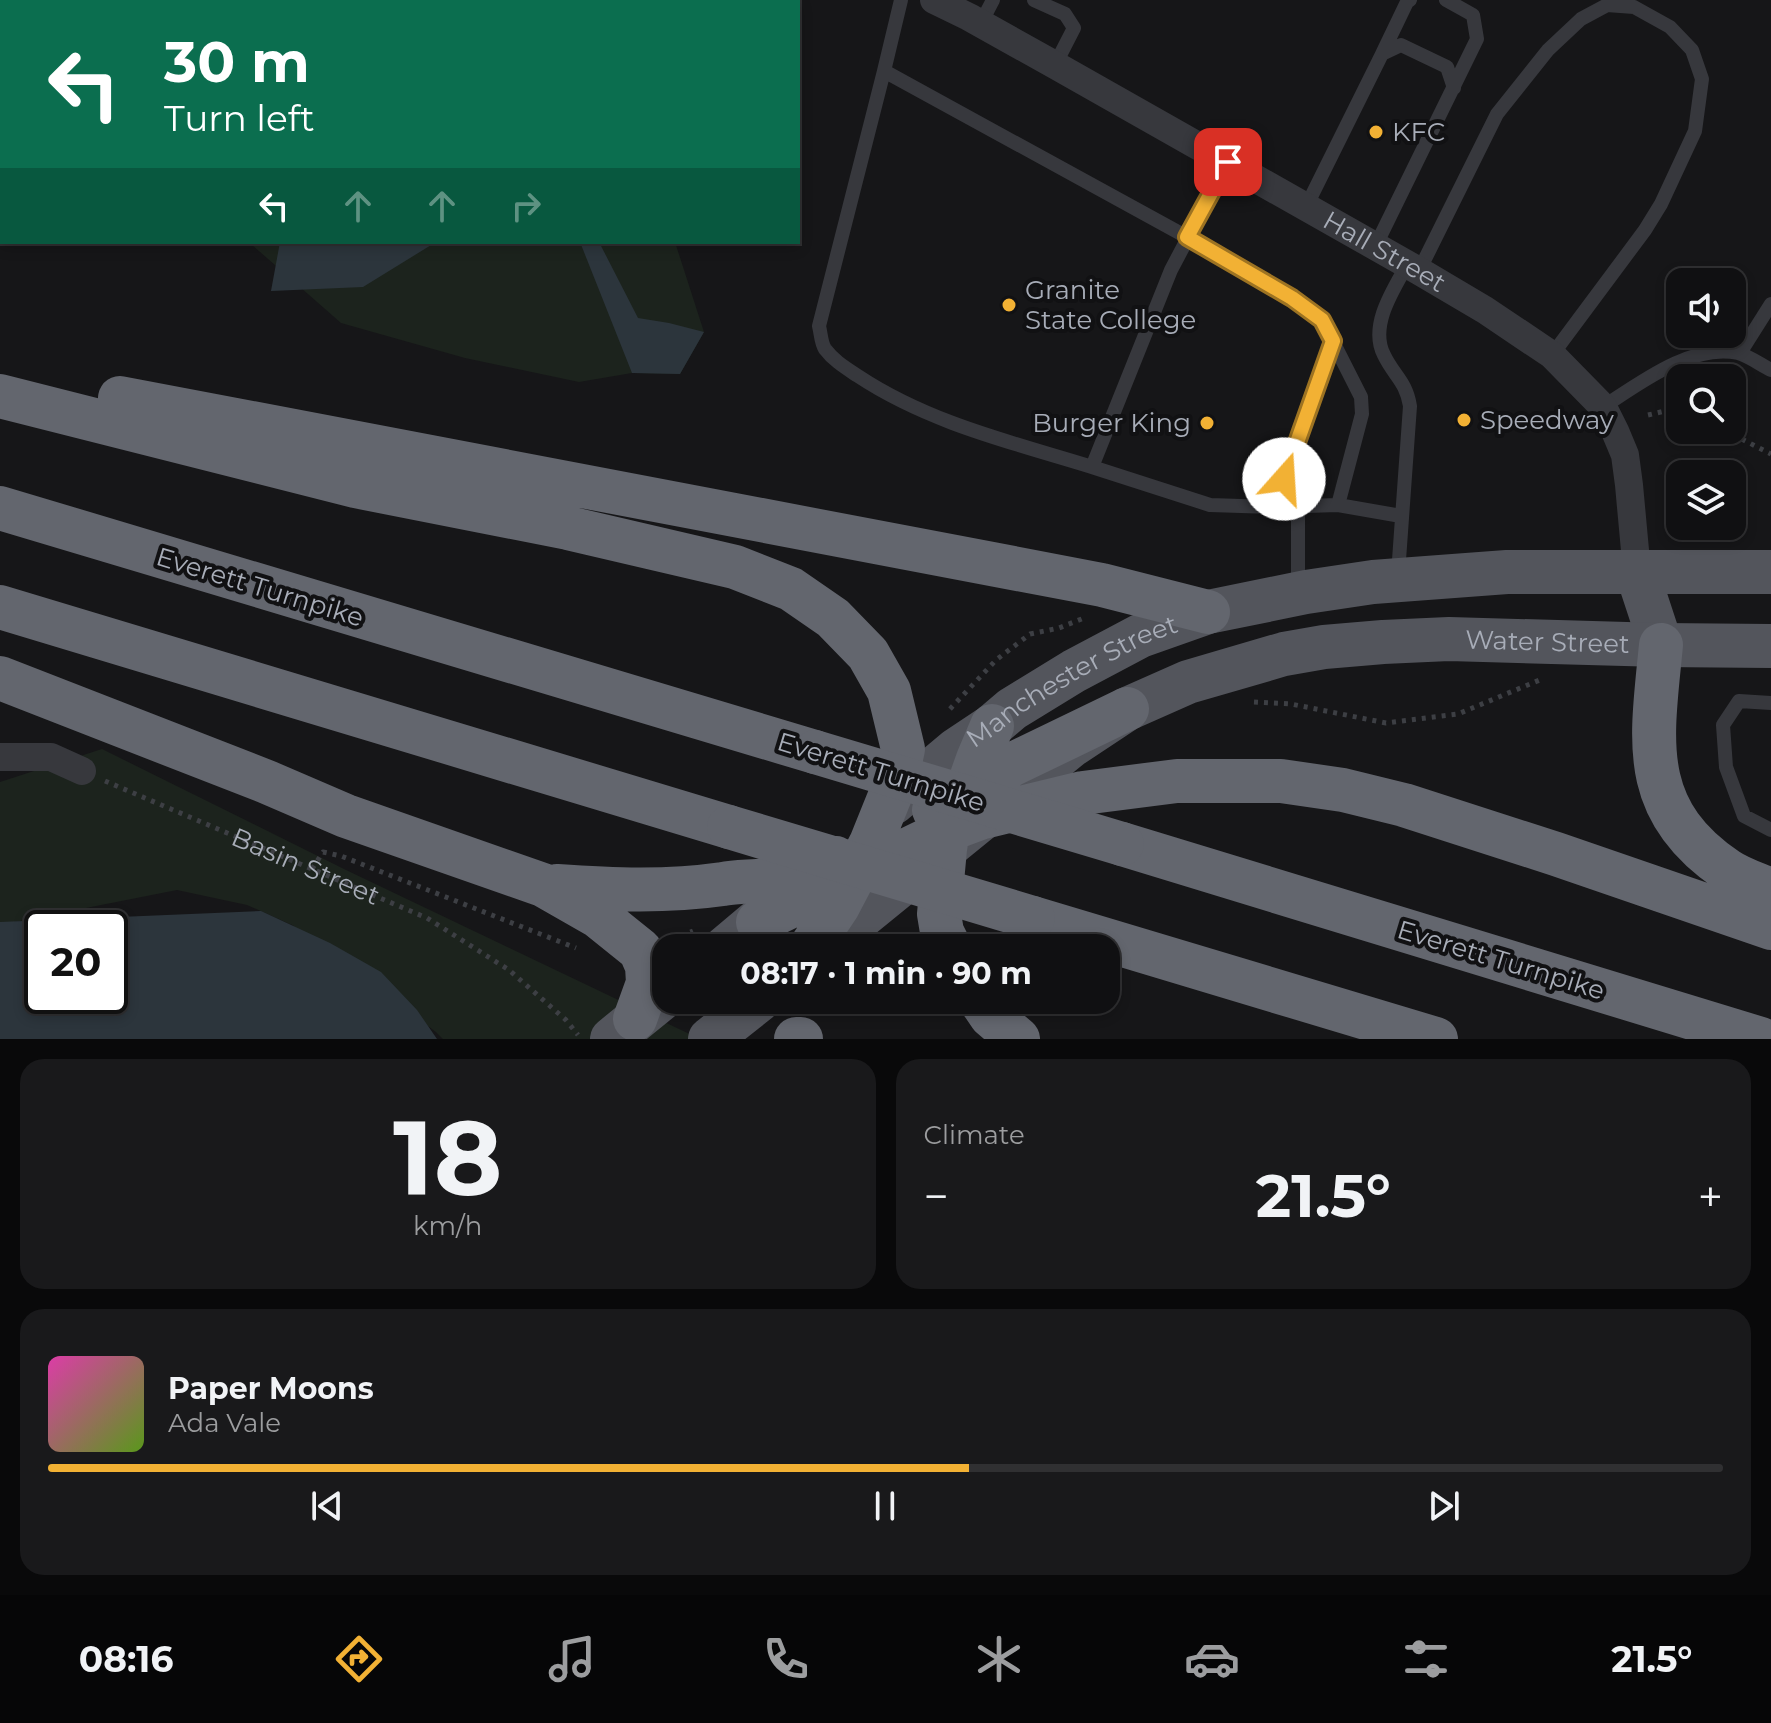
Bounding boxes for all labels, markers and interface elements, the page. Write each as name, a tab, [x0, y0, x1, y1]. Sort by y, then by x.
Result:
text: 30 m	[164, 28, 310, 96]
icon: left	[32, 32, 136, 136]
text: Turn left	[164, 96, 315, 140]
place label: KFC	[1392, 116, 1445, 148]
marker: KFC	[1367, 123, 1385, 141]
pin	[1194, 128, 1262, 196]
icon: arrive	[1206, 140, 1250, 184]
icon: left	[252, 184, 296, 228]
icon: ahead	[336, 184, 380, 228]
icon: ahead	[420, 184, 464, 228]
icon: right	[504, 184, 548, 228]
street label: Hall Street	[1317, 204, 1452, 299]
map controls	[1666, 268, 1746, 540]
button: sound	[1666, 268, 1746, 348]
place label: Granite State College	[1025, 274, 1196, 336]
marker: Granite State College	[1000, 296, 1018, 314]
button: search	[1666, 364, 1746, 444]
place label: Speedway	[1480, 404, 1615, 436]
place label: Burger King	[1032, 407, 1191, 439]
marker: Speedway	[1455, 411, 1473, 429]
marker: Burger King	[1198, 414, 1216, 432]
position arrow	[1242, 437, 1326, 521]
button: layers	[1666, 460, 1746, 540]
street label: Everett Turnpike	[152, 540, 368, 634]
street label: Manchester Street	[960, 608, 1182, 755]
street label: Water Street	[1465, 623, 1630, 660]
street label: Everett Turnpike	[773, 725, 989, 819]
street label: Basin Street	[227, 821, 384, 912]
speed limit sign: 20	[24, 910, 128, 1014]
street label: Everett Turnpike	[1393, 913, 1609, 1007]
text: 08:17 · 1 min · 90 m	[740, 955, 1032, 992]
text: 18	[393, 1094, 502, 1221]
text: Climate	[924, 1119, 1025, 1151]
text: 21.5°	[1256, 1159, 1391, 1232]
text: −	[924, 1169, 949, 1223]
text: +	[1698, 1169, 1723, 1223]
text: km/h	[413, 1210, 482, 1242]
text: Paper Moons	[168, 1370, 374, 1407]
text: Ada Vale	[168, 1407, 281, 1439]
icon: previous	[305, 1484, 349, 1528]
icon: pause	[863, 1484, 907, 1528]
icon: next	[1422, 1484, 1466, 1528]
icon: directions	[331, 1631, 387, 1687]
icon: music	[544, 1631, 600, 1687]
icon: phone	[758, 1631, 814, 1687]
icon: climate	[971, 1631, 1027, 1687]
icon: car	[1184, 1631, 1240, 1687]
icon: filters	[1398, 1631, 1454, 1687]
text: 08:16	[79, 1637, 173, 1681]
text: 21.5°	[1611, 1637, 1692, 1681]

